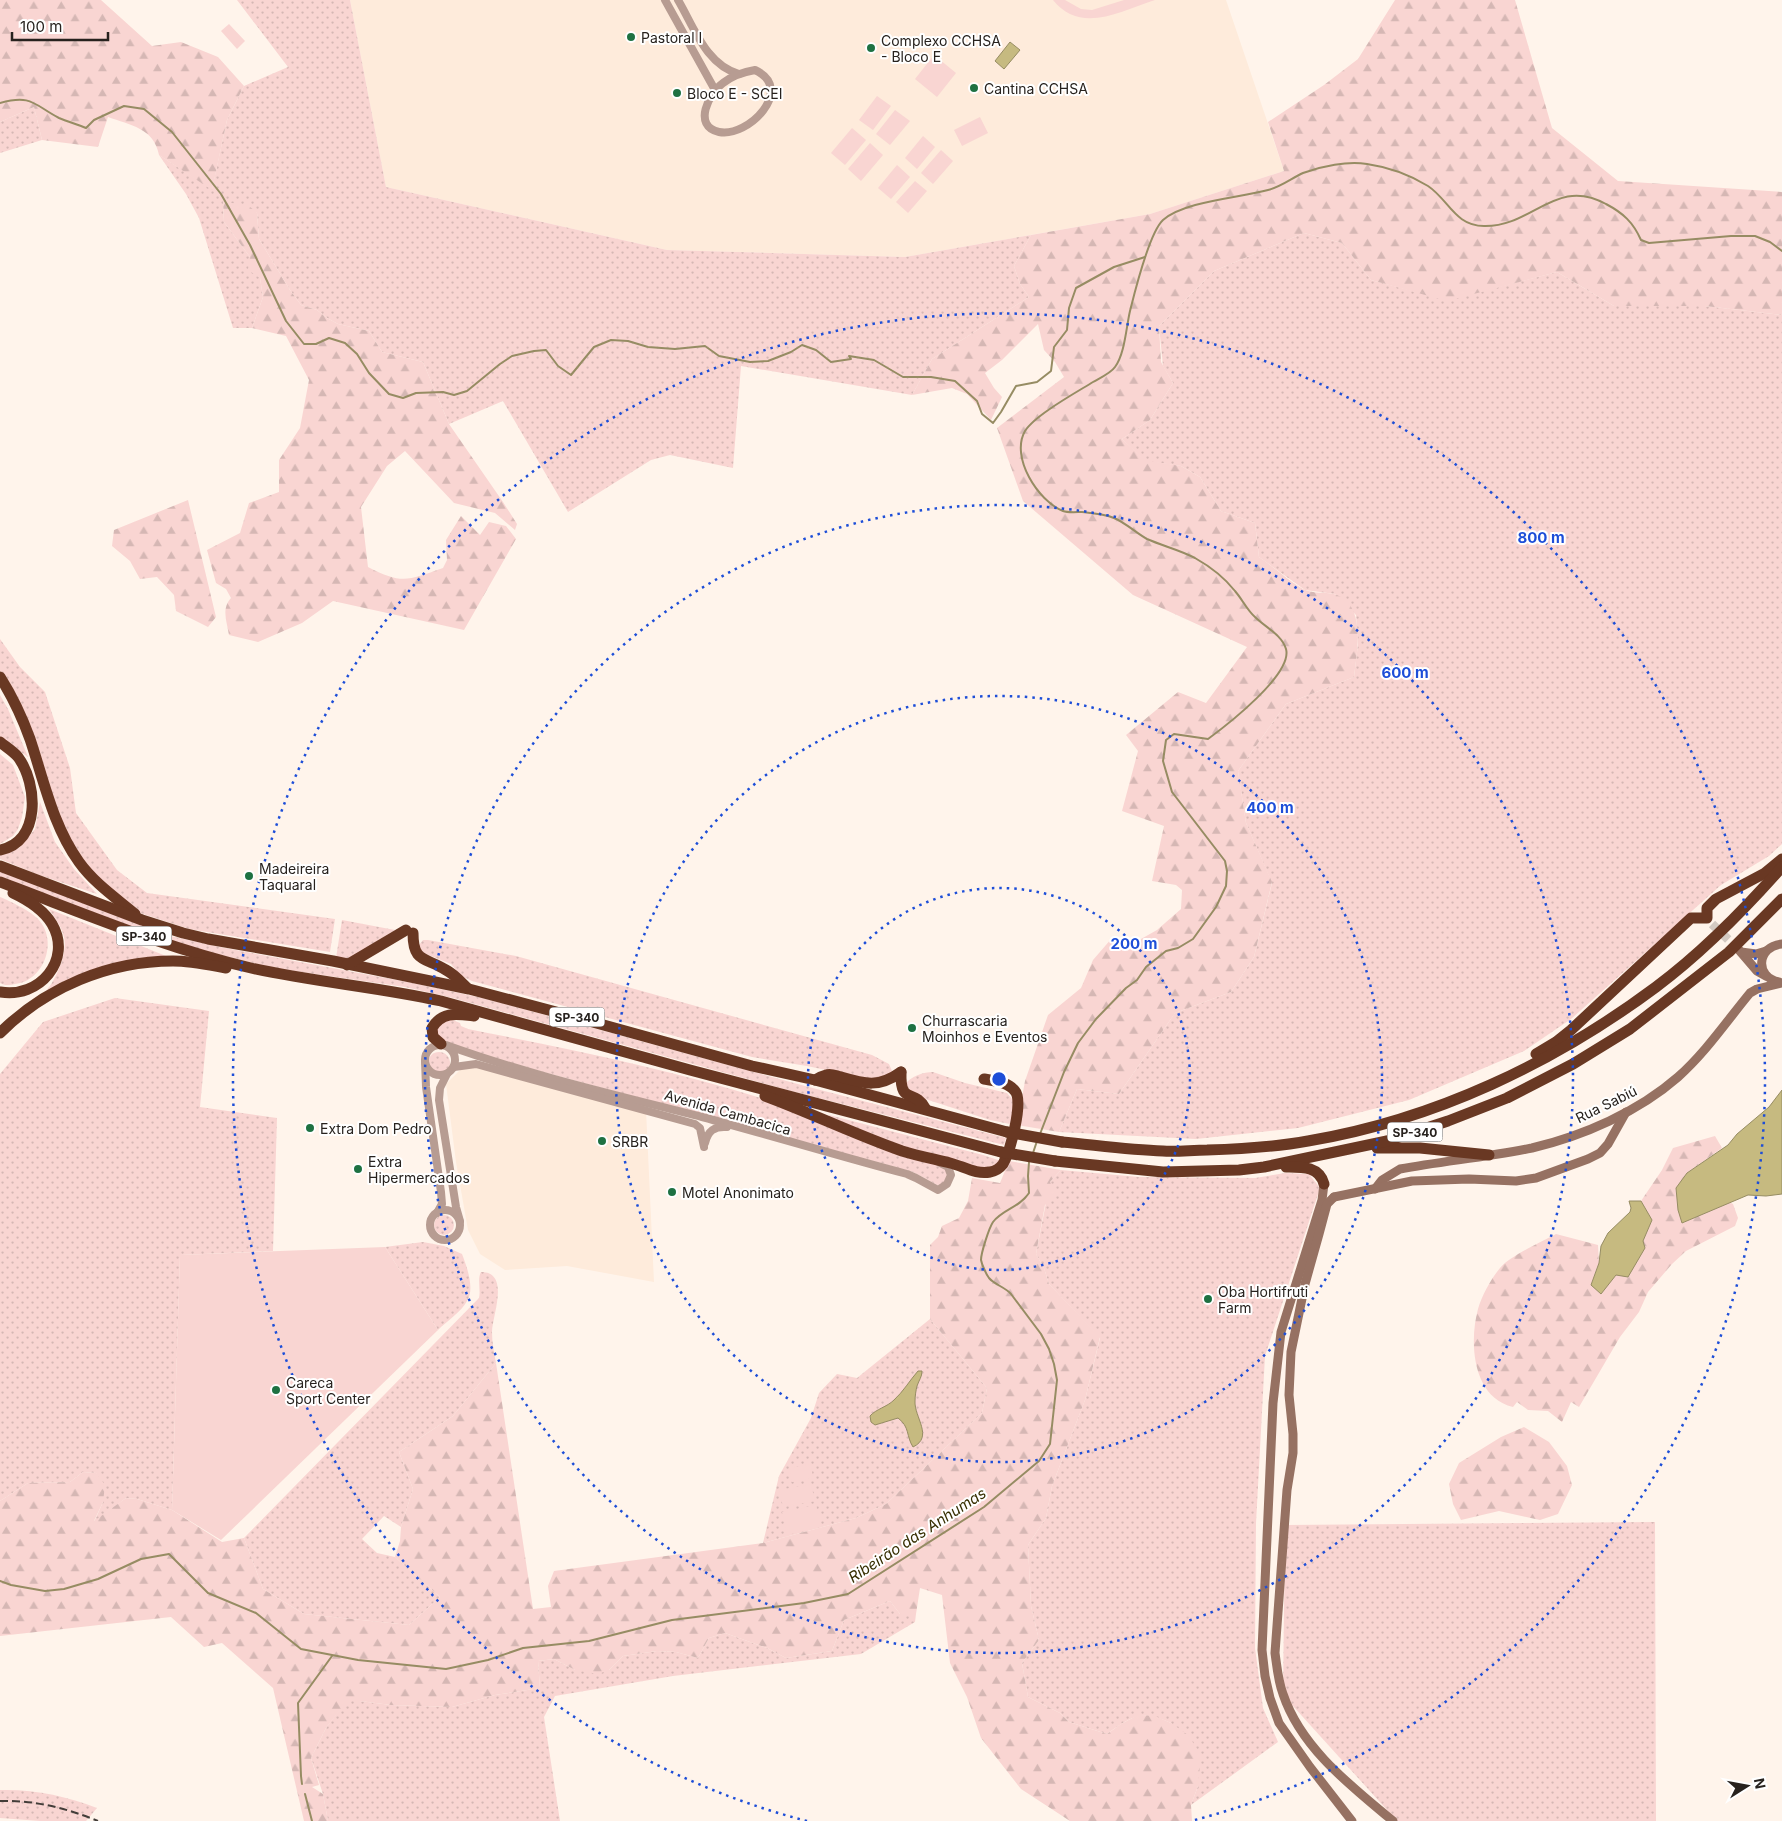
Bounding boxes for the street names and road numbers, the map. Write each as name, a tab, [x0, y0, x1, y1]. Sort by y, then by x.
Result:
road number: SP-340	[116, 926, 172, 946]
road number: SP-340	[550, 1008, 604, 1026]
street label: Rua Sabiú	[1573, 1082, 1639, 1126]
street label: Avenida Cambacica	[663, 1086, 793, 1138]
road number: SP-340	[1388, 1122, 1442, 1142]

